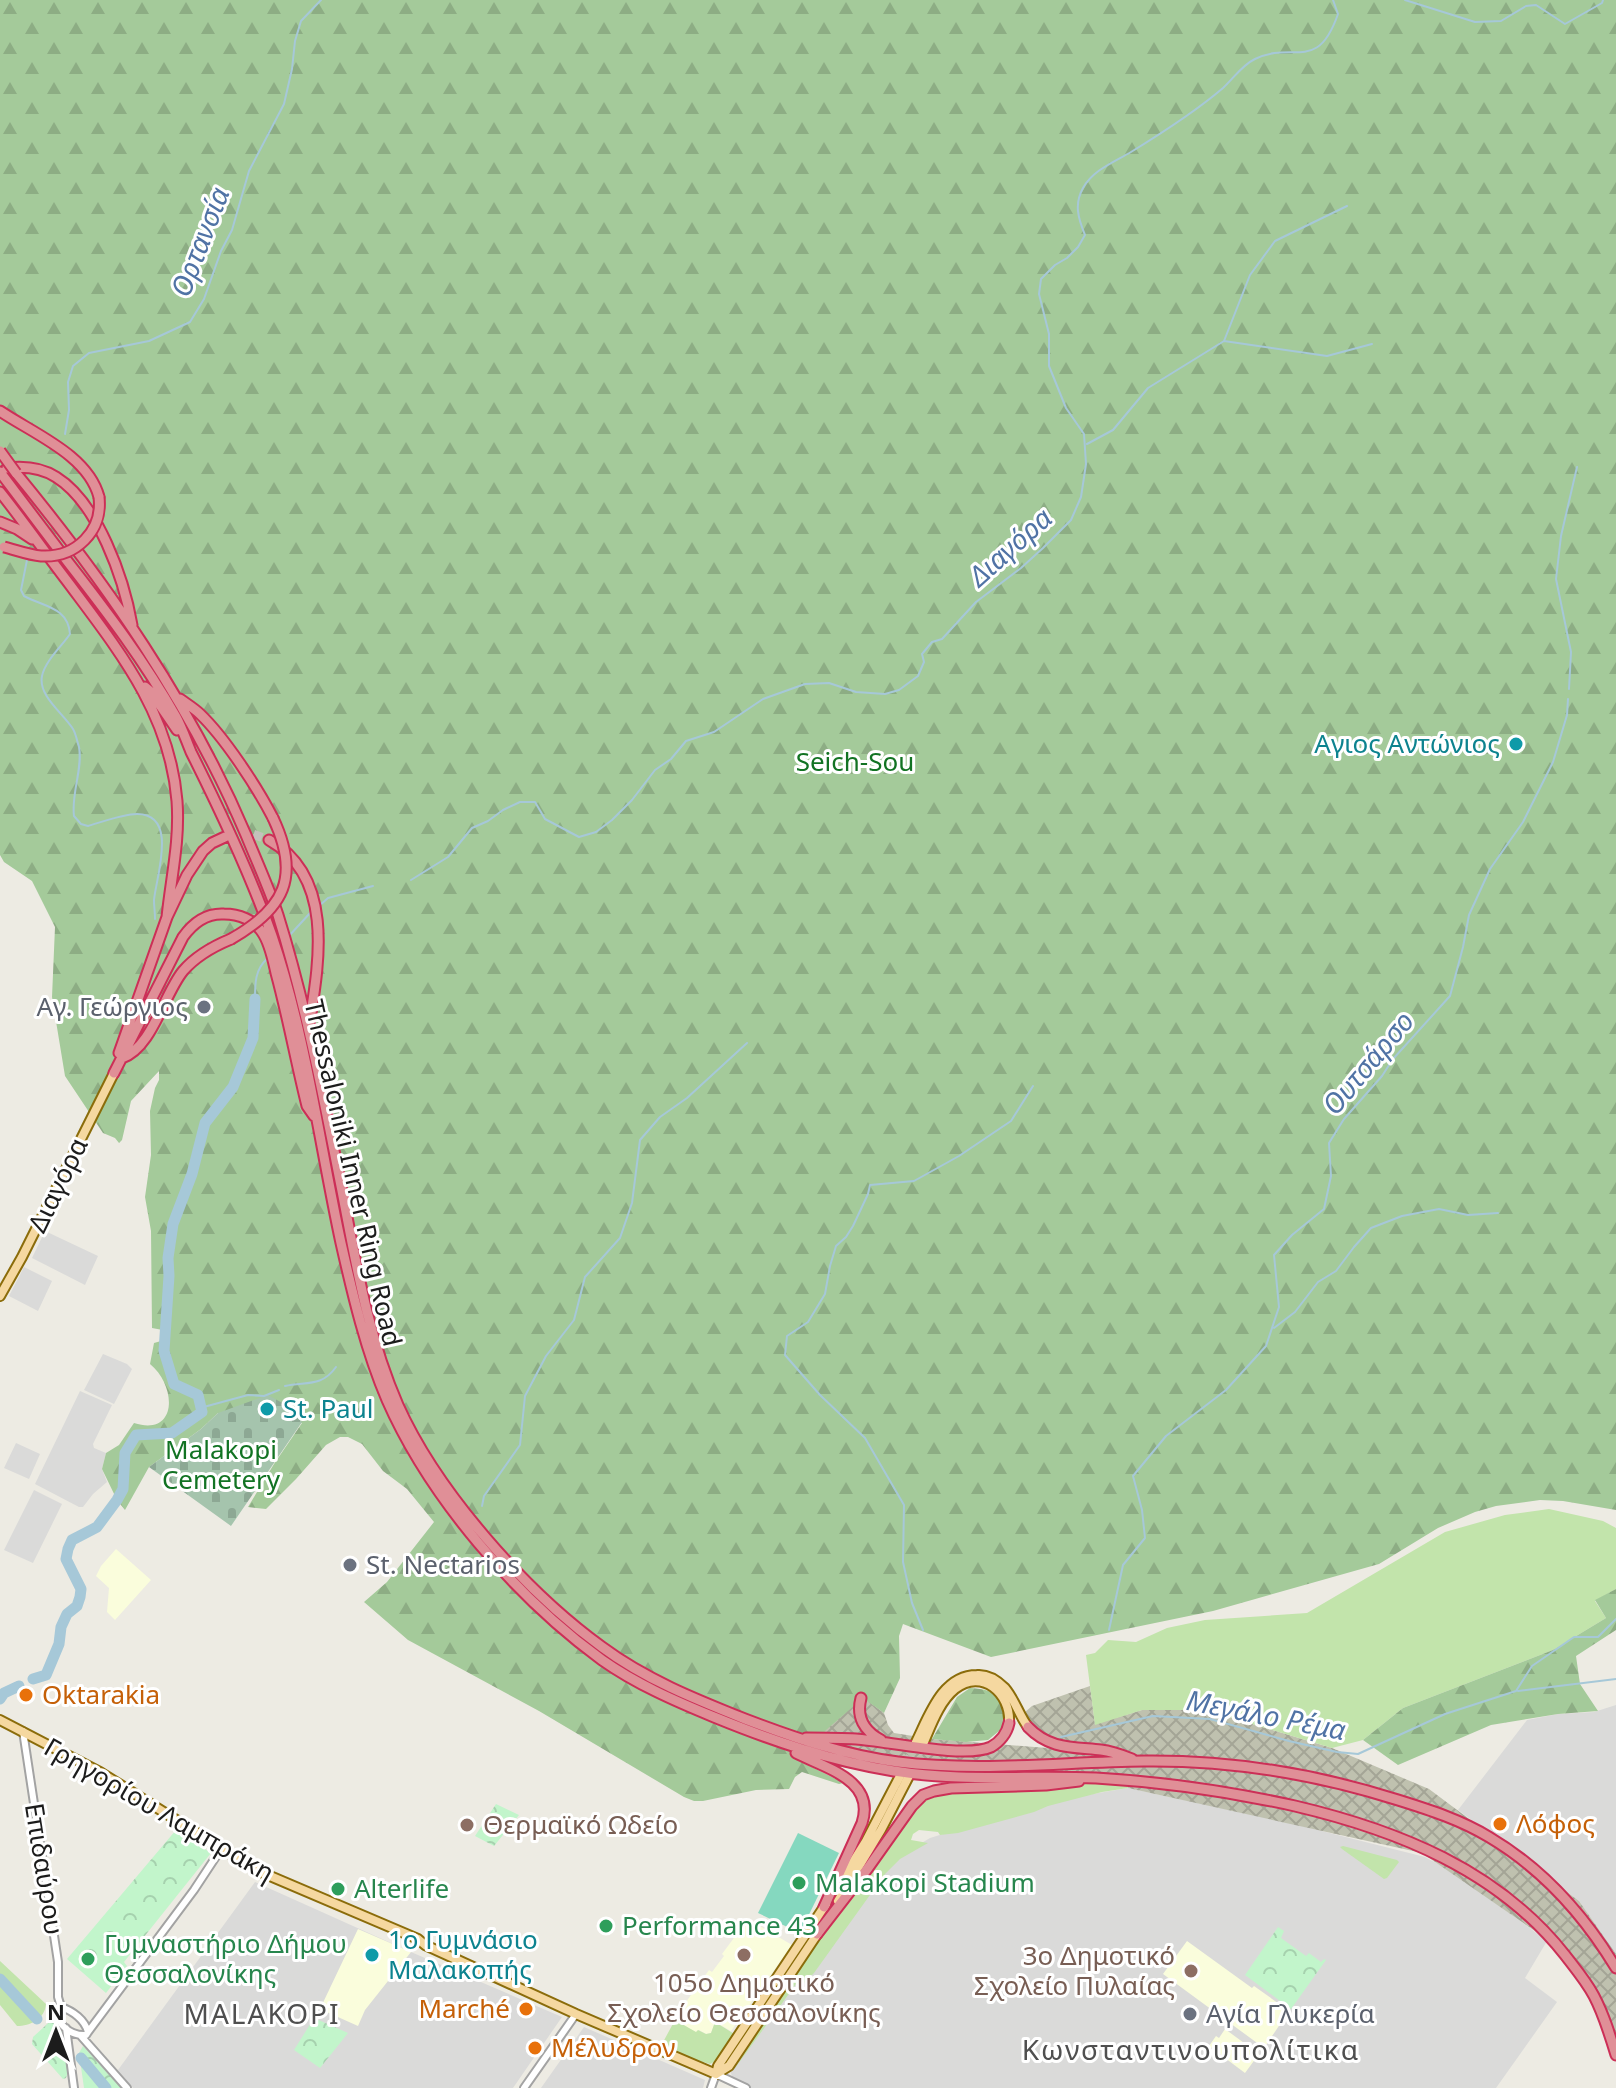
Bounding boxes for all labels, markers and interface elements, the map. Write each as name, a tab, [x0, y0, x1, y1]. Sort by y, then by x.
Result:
water label: Ορτανσία	[161, 181, 237, 302]
water label: Διαγόρα	[958, 499, 1059, 595]
place label: Αγιος Αντώνιος	[1314, 725, 1500, 761]
marker: Αγιος Αντώνιος	[1507, 735, 1525, 753]
park label: Seich-Sou	[796, 743, 914, 779]
place label: Αγ. Γεώργιος	[36, 988, 188, 1024]
street label: Thessaloniki Inner Ring Road	[297, 996, 411, 1350]
marker: Αγ. Γεώργιος	[195, 998, 213, 1016]
water label: Ουτσάρσο	[1313, 1002, 1422, 1122]
street label: Διαγόρα	[19, 1131, 96, 1238]
place label: St. Paul	[283, 1390, 373, 1426]
marker: St. Paul	[258, 1400, 276, 1418]
park label: Malakopi Cemetery	[162, 1431, 281, 1497]
place label: St. Nectarios	[366, 1546, 520, 1582]
marker: St. Nectarios	[341, 1556, 359, 1574]
place label: Oktarakia	[42, 1676, 160, 1712]
water label: Μεγάλο Ρέμα	[1183, 1680, 1349, 1748]
marker: Oktarakia	[17, 1686, 35, 1704]
street label: Γρηγορίου Λαμπράκη	[38, 1729, 281, 1890]
street label: Επιδαύρου	[17, 1800, 73, 1937]
place label: Λόφος	[1516, 1805, 1595, 1841]
place label: Θερμαϊκό Ωδείο	[483, 1806, 678, 1842]
marker: Λόφος	[1491, 1815, 1509, 1833]
marker: Θερμαϊκό Ωδείο	[458, 1816, 476, 1834]
place label: Malakopi Stadium	[815, 1864, 1035, 1900]
place label: Alterlife	[354, 1870, 449, 1906]
marker: Malakopi Stadium	[790, 1874, 808, 1892]
marker: Alterlife	[329, 1880, 347, 1898]
place label: Performance 43	[622, 1907, 817, 1943]
marker: Performance 43	[597, 1917, 615, 1935]
place label: 1ο Γυμνάσιο Μαλακοπής	[388, 1921, 538, 1987]
place label: Γυμναστήριο Δήμου Θεσσαλονίκης	[104, 1925, 347, 1991]
place label: 3ο Δημοτικό Σχολείο Πυλαίας	[974, 1937, 1175, 2003]
marker: 1ο Γυμνάσιο Μαλακοπής	[363, 1946, 381, 1964]
marker: 105ο Δημοτικό Σχολείο Θεσσαλονίκης	[735, 1946, 753, 1964]
marker: Γυμναστήριο Δήμου Θεσσαλονίκης	[79, 1950, 97, 1968]
marker: 3ο Δημοτικό Σχολείο Πυλαίας	[1182, 1962, 1200, 1980]
place label: 105ο Δημοτικό Σχολείο Θεσσαλονίκης	[607, 1964, 881, 2030]
place label: Marché	[418, 1990, 510, 2026]
north arrow	[16, 1992, 96, 2072]
district label: MALAKOPI	[184, 1994, 340, 2032]
place label: Αγία Γλυκερία	[1206, 1995, 1375, 2031]
text: N	[47, 1996, 65, 2026]
marker: Marché	[517, 2000, 535, 2018]
marker: Αγία Γλυκερία	[1181, 2005, 1199, 2023]
place label: Μέλυδρον	[551, 2029, 675, 2065]
district label: Κωνσταντινουπολίτικα	[1022, 2030, 1360, 2068]
marker: Μέλυδρον	[526, 2039, 544, 2057]

